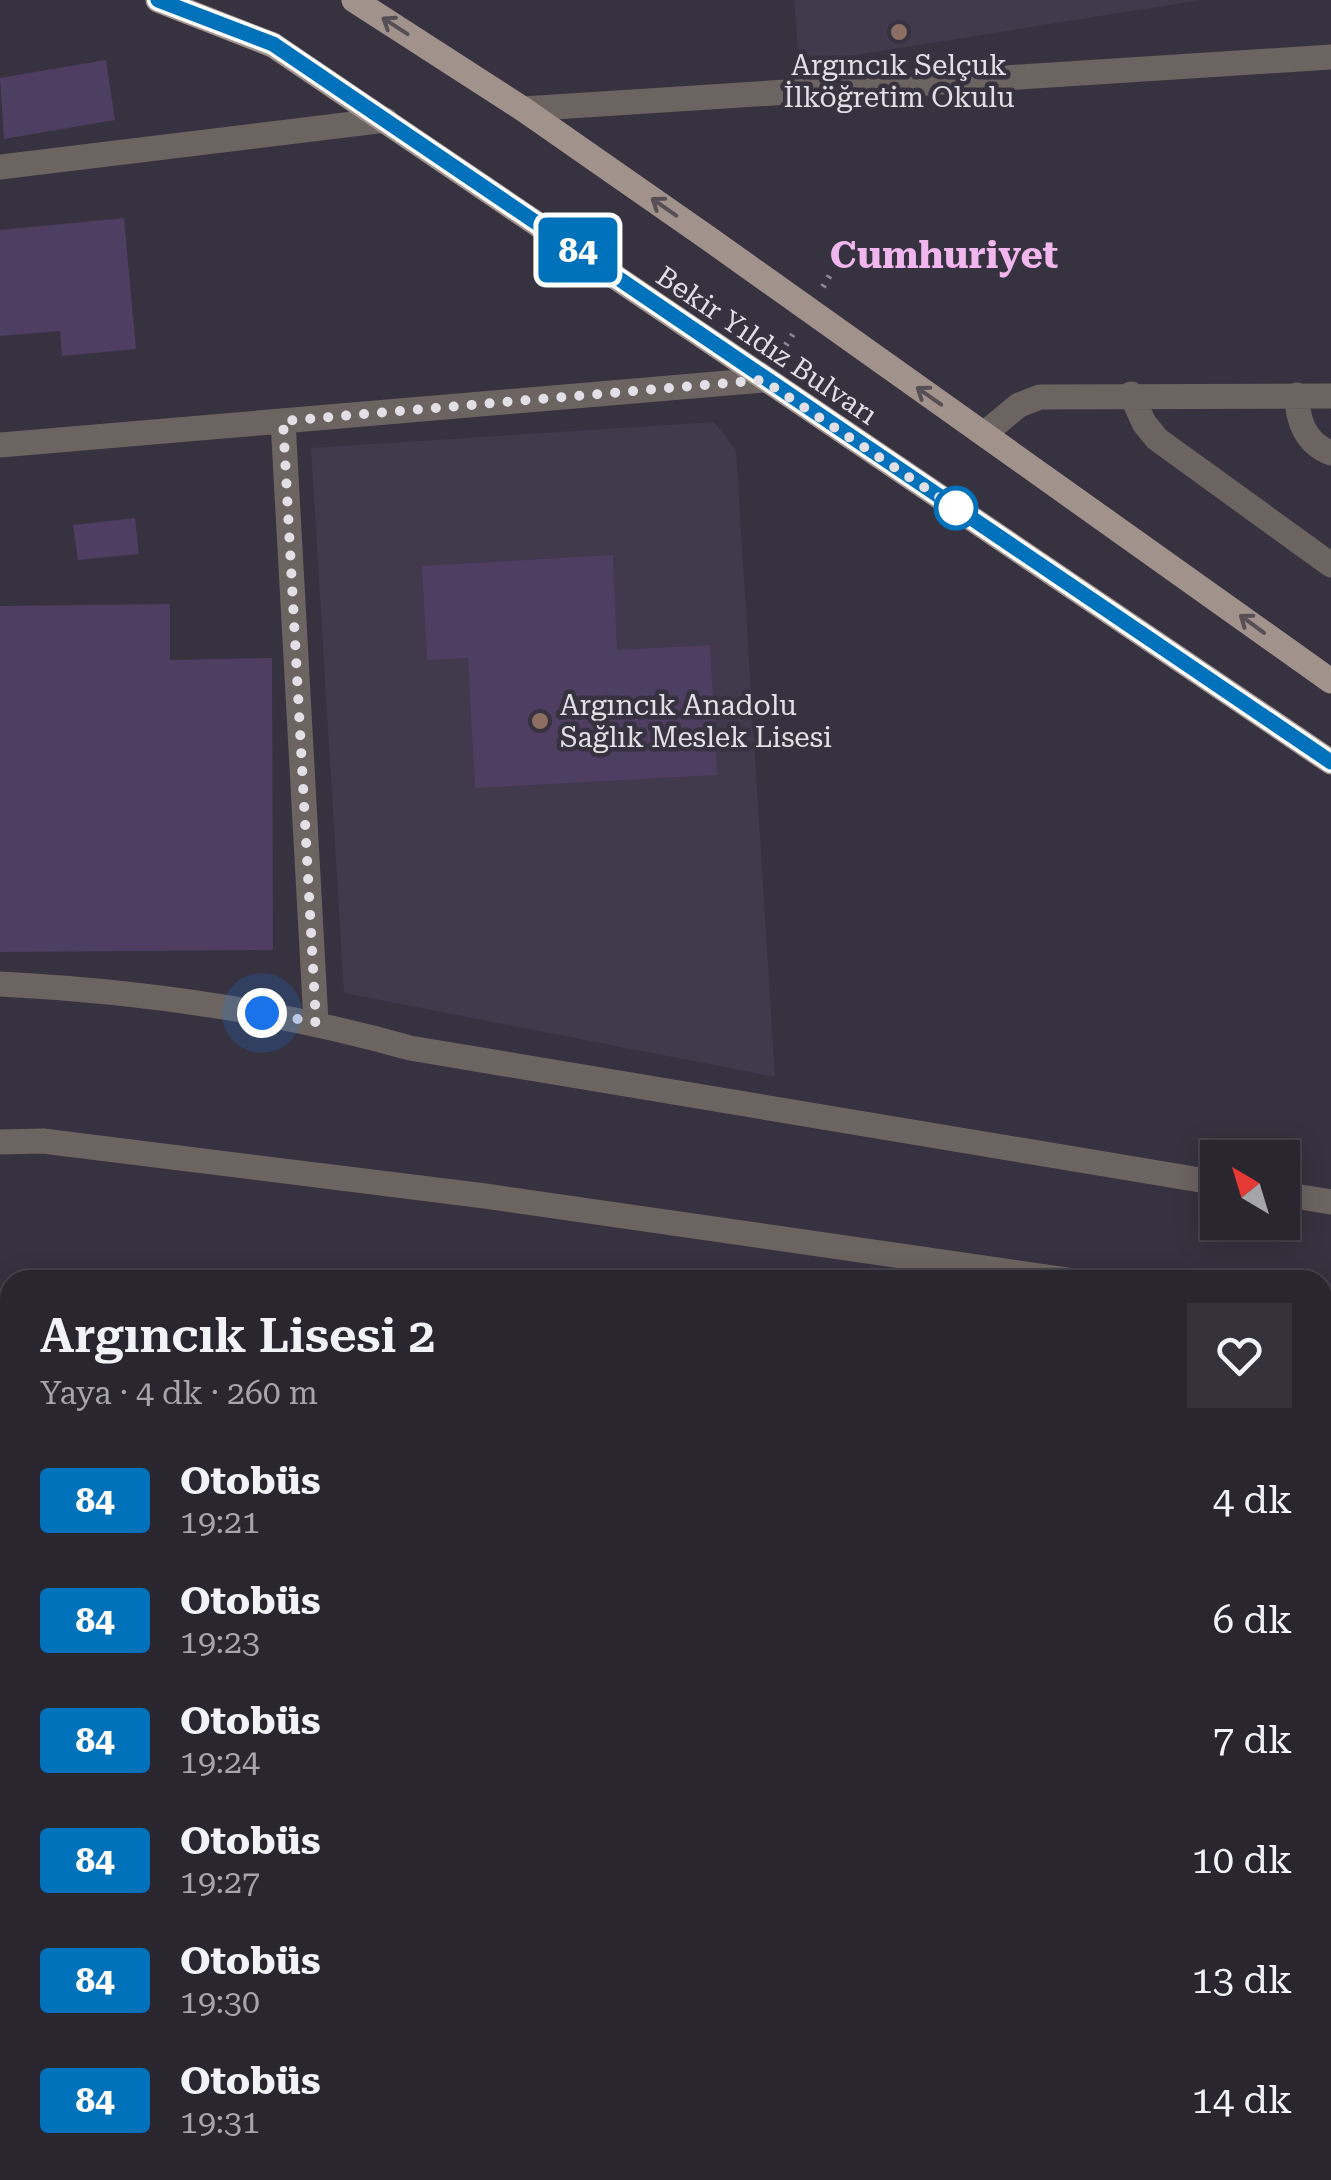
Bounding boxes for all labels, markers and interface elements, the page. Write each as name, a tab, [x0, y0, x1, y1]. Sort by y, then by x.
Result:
one-way arrow	[381, 16, 410, 37]
marker: Argıncık Selçuk İlköğretim Okulu	[888, 21, 910, 43]
place label: Argıncık Selçuk İlköğretim Okulu	[784, 49, 1014, 114]
one-way arrow	[651, 197, 679, 218]
line badge: 84	[533, 218, 623, 282]
text: 84	[558, 230, 598, 271]
district label: Cumhuriyet	[830, 233, 1058, 278]
street label: Bekir Yıldız Bulvarı	[650, 259, 883, 432]
one-way arrow	[916, 386, 944, 407]
unlabelled marker	[935, 487, 977, 529]
one-way arrow	[1239, 613, 1266, 634]
place label: Argıncık Anadolu Sağlık Meslek Lisesi	[560, 689, 832, 754]
marker: Argıncık Anadolu Sağlık Meslek Lisesi	[529, 710, 551, 732]
your location	[237, 988, 287, 1038]
north arrow	[1200, 1140, 1300, 1240]
map controls	[1200, 1140, 1300, 1240]
button: heart	[1187, 1303, 1292, 1408]
text: Argıncık Lisesi 2	[40, 1308, 435, 1364]
text: Yaya · 4 dk · 260 m	[40, 1374, 318, 1412]
text: Otobüs	[180, 1459, 321, 1503]
text: 4 dk	[1213, 1478, 1292, 1522]
text: 84	[75, 1480, 115, 1521]
text: 19:21	[180, 1503, 260, 1541]
text: Otobüs	[180, 1579, 321, 1623]
text: 6 dk	[1213, 1598, 1292, 1642]
text: 84	[75, 1600, 115, 1641]
text: 19:23	[180, 1623, 260, 1661]
text: Otobüs	[180, 1699, 321, 1743]
text: 7 dk	[1213, 1718, 1292, 1762]
text: 84	[75, 1720, 115, 1761]
text: 19:24	[180, 1743, 260, 1781]
text: Otobüs	[180, 1819, 321, 1863]
text: 10 dk	[1191, 1838, 1292, 1882]
text: 84	[75, 1840, 115, 1881]
text: 19:27	[180, 1863, 260, 1901]
text: Otobüs	[180, 1939, 321, 1983]
text: 13 dk	[1191, 1958, 1292, 2002]
text: 84	[75, 1960, 115, 2001]
text: 19:30	[180, 1983, 260, 2021]
text: Otobüs	[180, 2059, 321, 2103]
text: 14 dk	[1191, 2078, 1292, 2122]
text: 84	[75, 2080, 115, 2121]
text: 19:31	[180, 2103, 260, 2141]

